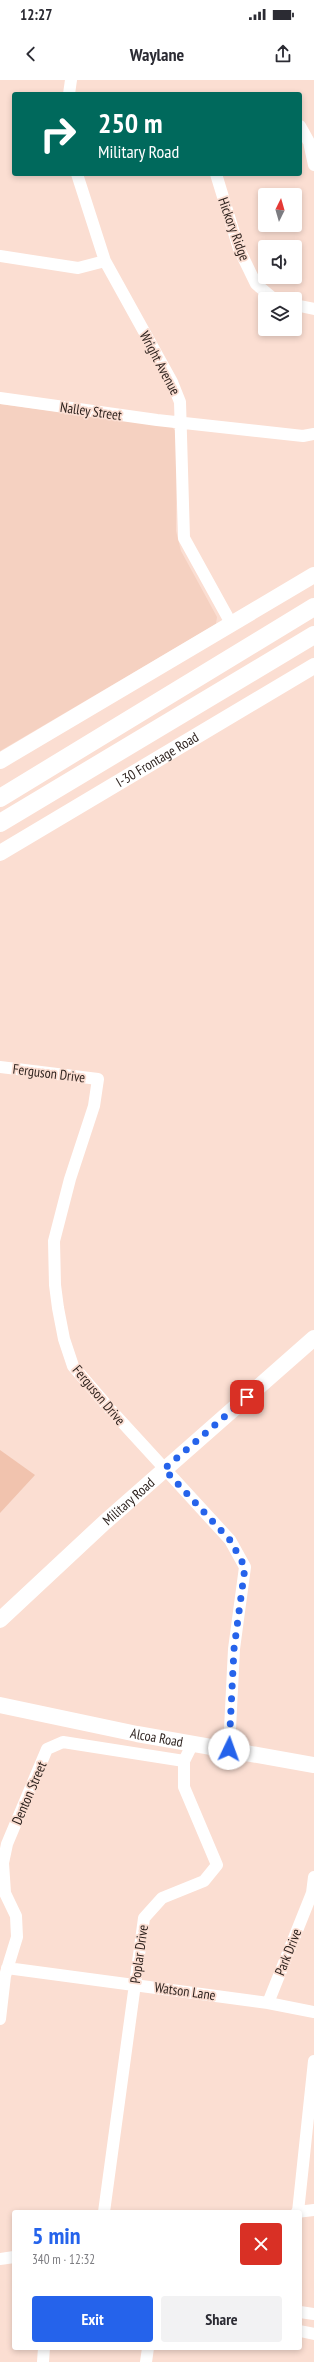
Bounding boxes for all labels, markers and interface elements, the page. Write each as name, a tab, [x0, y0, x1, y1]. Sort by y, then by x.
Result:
text: 12:27	[20, 5, 52, 24]
icon: back	[20, 43, 42, 65]
text: Waylane	[130, 43, 184, 66]
icon: share	[272, 43, 294, 65]
text: 250 m	[98, 104, 162, 141]
icon: right	[32, 108, 84, 160]
text: Military Road	[98, 140, 179, 163]
north arrow	[258, 188, 302, 232]
map controls	[258, 188, 302, 336]
street label: Hickory Ridge	[214, 195, 254, 263]
button: sound	[258, 240, 302, 284]
button: layers	[258, 292, 302, 336]
street label: Wright Avenue	[136, 328, 184, 398]
street label: Nalley Street	[59, 398, 123, 424]
street label: I-30 Frontage Road	[113, 728, 202, 791]
street label: Ferguson Drive	[12, 1060, 86, 1086]
street label: Ferguson Drive	[69, 1361, 129, 1429]
pin	[230, 1380, 264, 1414]
icon: arrive	[236, 1386, 258, 1408]
street label: Military Road	[99, 1474, 158, 1529]
street label: Alcoa Road	[129, 1724, 184, 1751]
position arrow	[208, 1728, 250, 1770]
street label: Denton Street	[8, 1758, 50, 1827]
street label: Poplar Drive	[126, 1923, 152, 1985]
street label: Park Drive	[271, 1926, 306, 1978]
street label: Watson Lane	[153, 1978, 217, 2004]
text: 5 min	[32, 2220, 80, 2251]
button: close	[240, 2223, 282, 2265]
text: 340 m · 12:32	[32, 2251, 95, 2268]
button: Exit	[32, 2296, 153, 2342]
button: Share	[161, 2296, 282, 2342]

